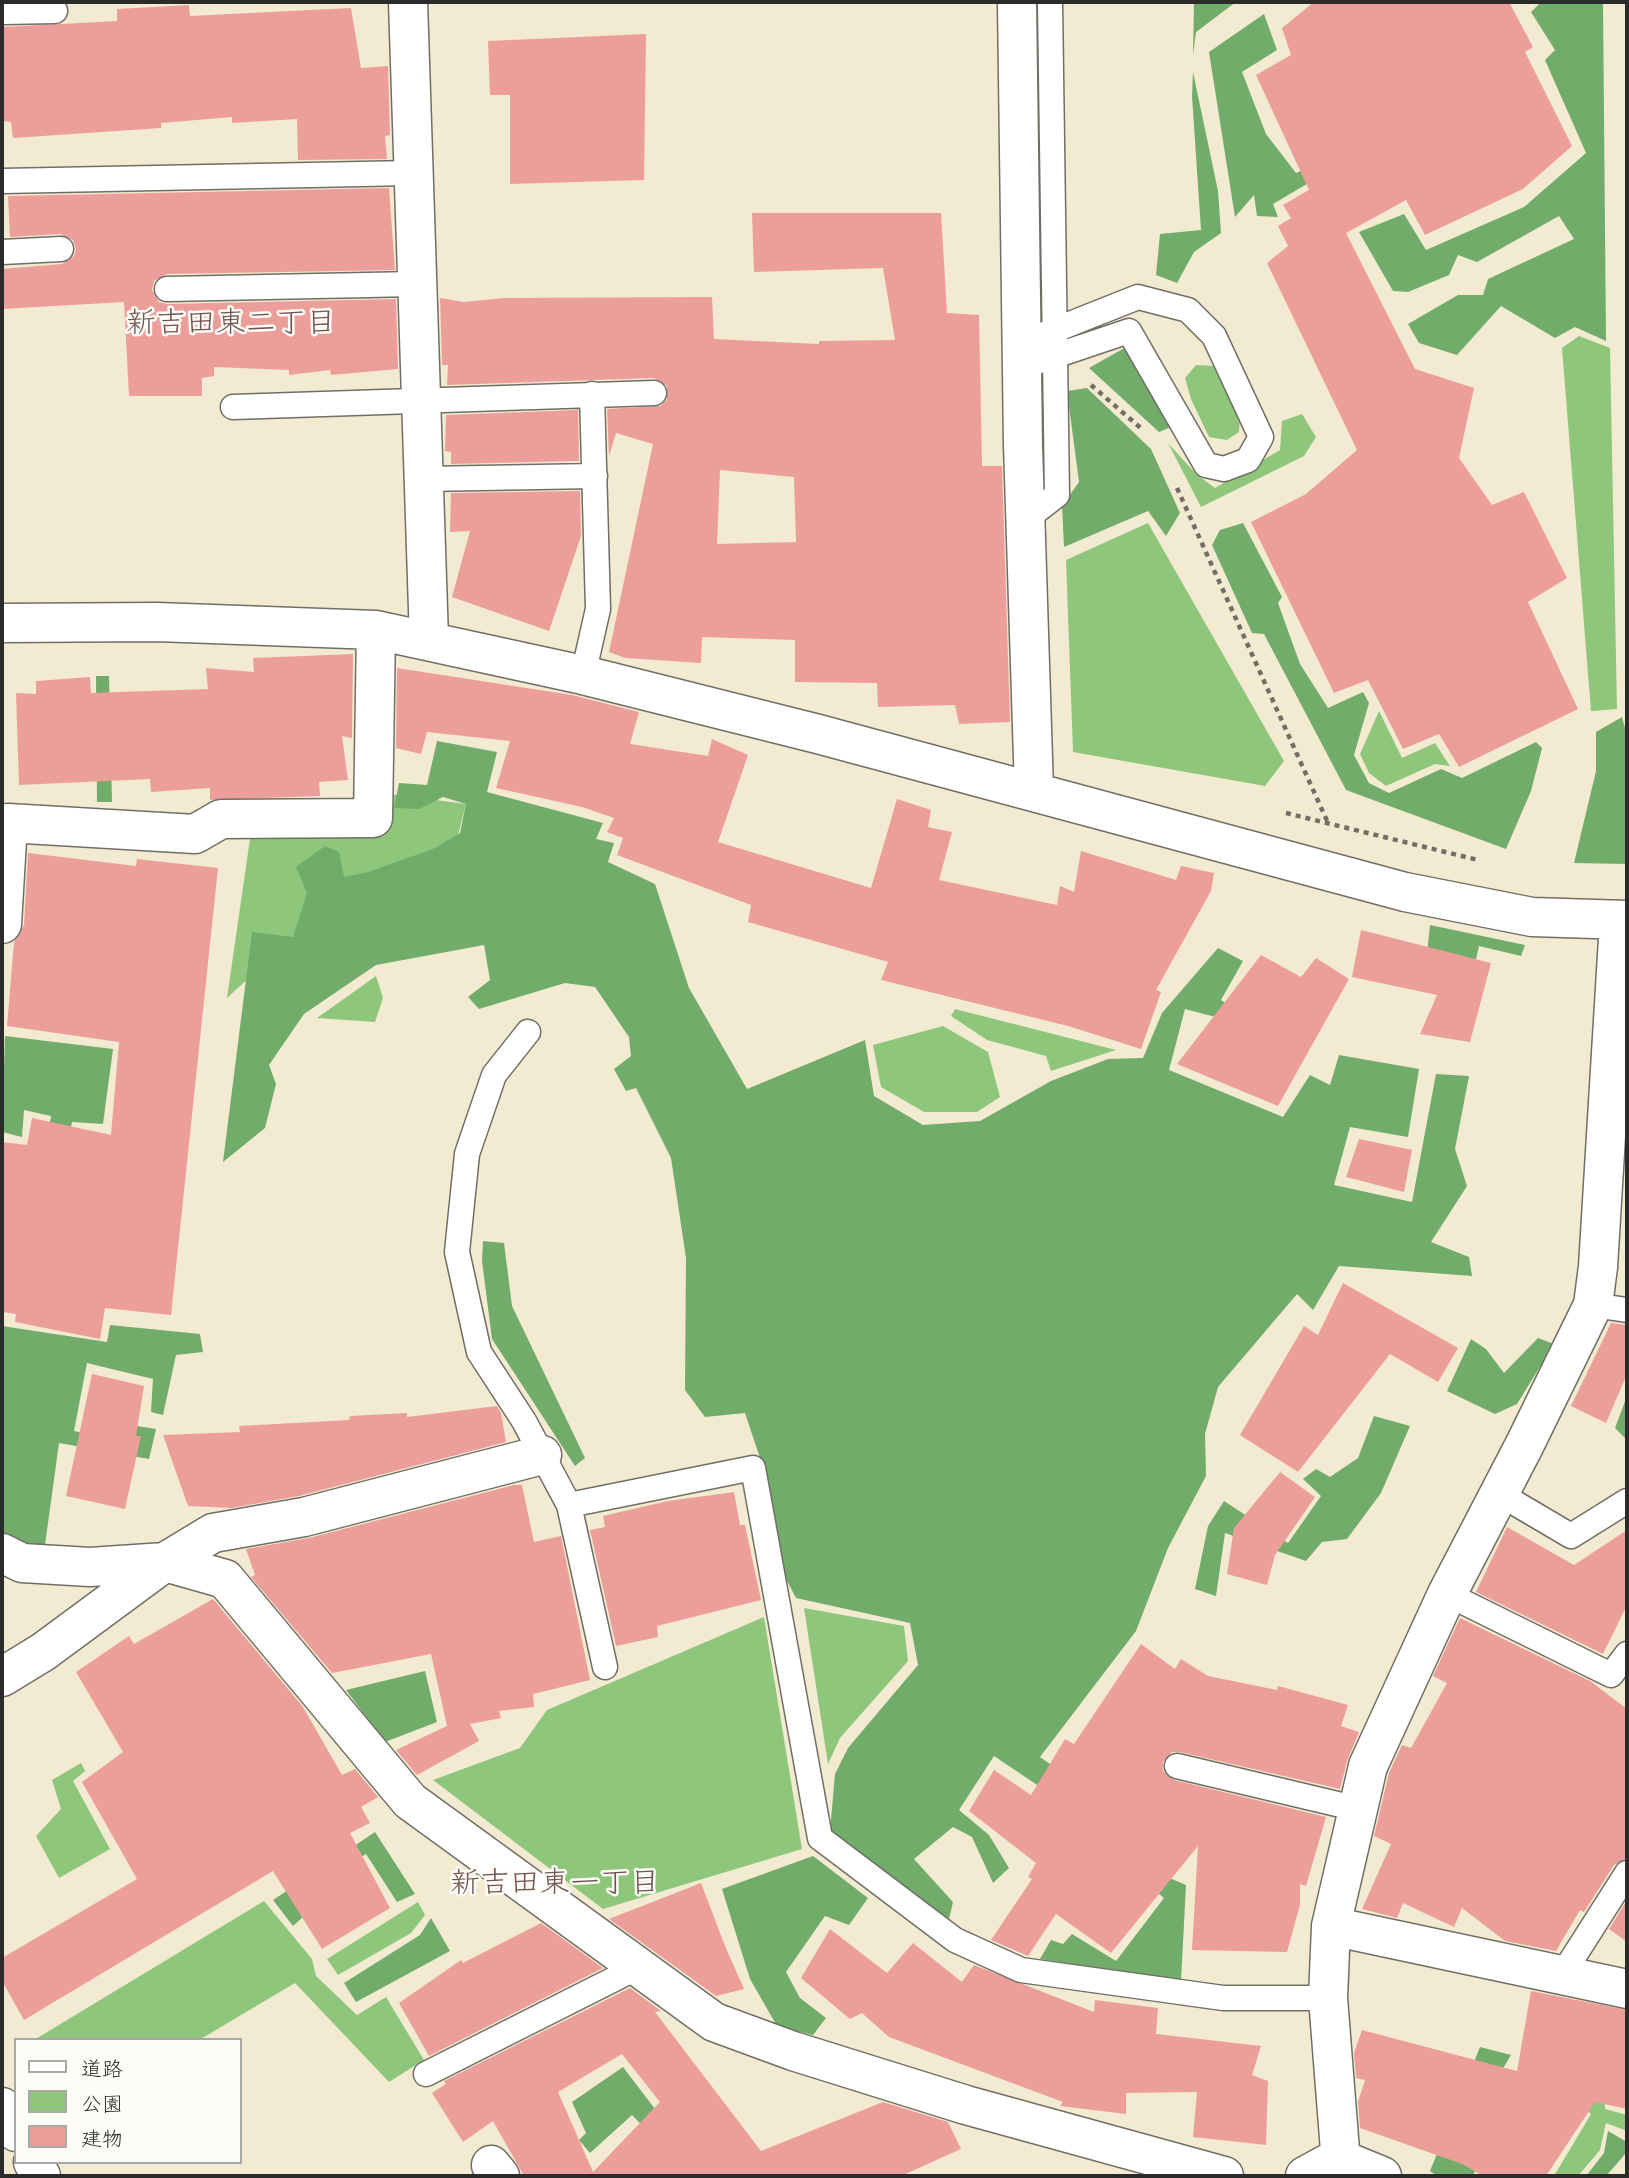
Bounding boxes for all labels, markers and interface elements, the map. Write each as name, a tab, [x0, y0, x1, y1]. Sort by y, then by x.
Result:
district label: 新吉田東二丁目	[126, 306, 336, 342]
district label: 新吉田東一丁目	[450, 1866, 660, 1902]
legend	[14, 2038, 242, 2164]
text: 道路	[81, 2056, 123, 2082]
text: 公園	[81, 2091, 123, 2117]
text: 建物	[81, 2126, 123, 2152]

